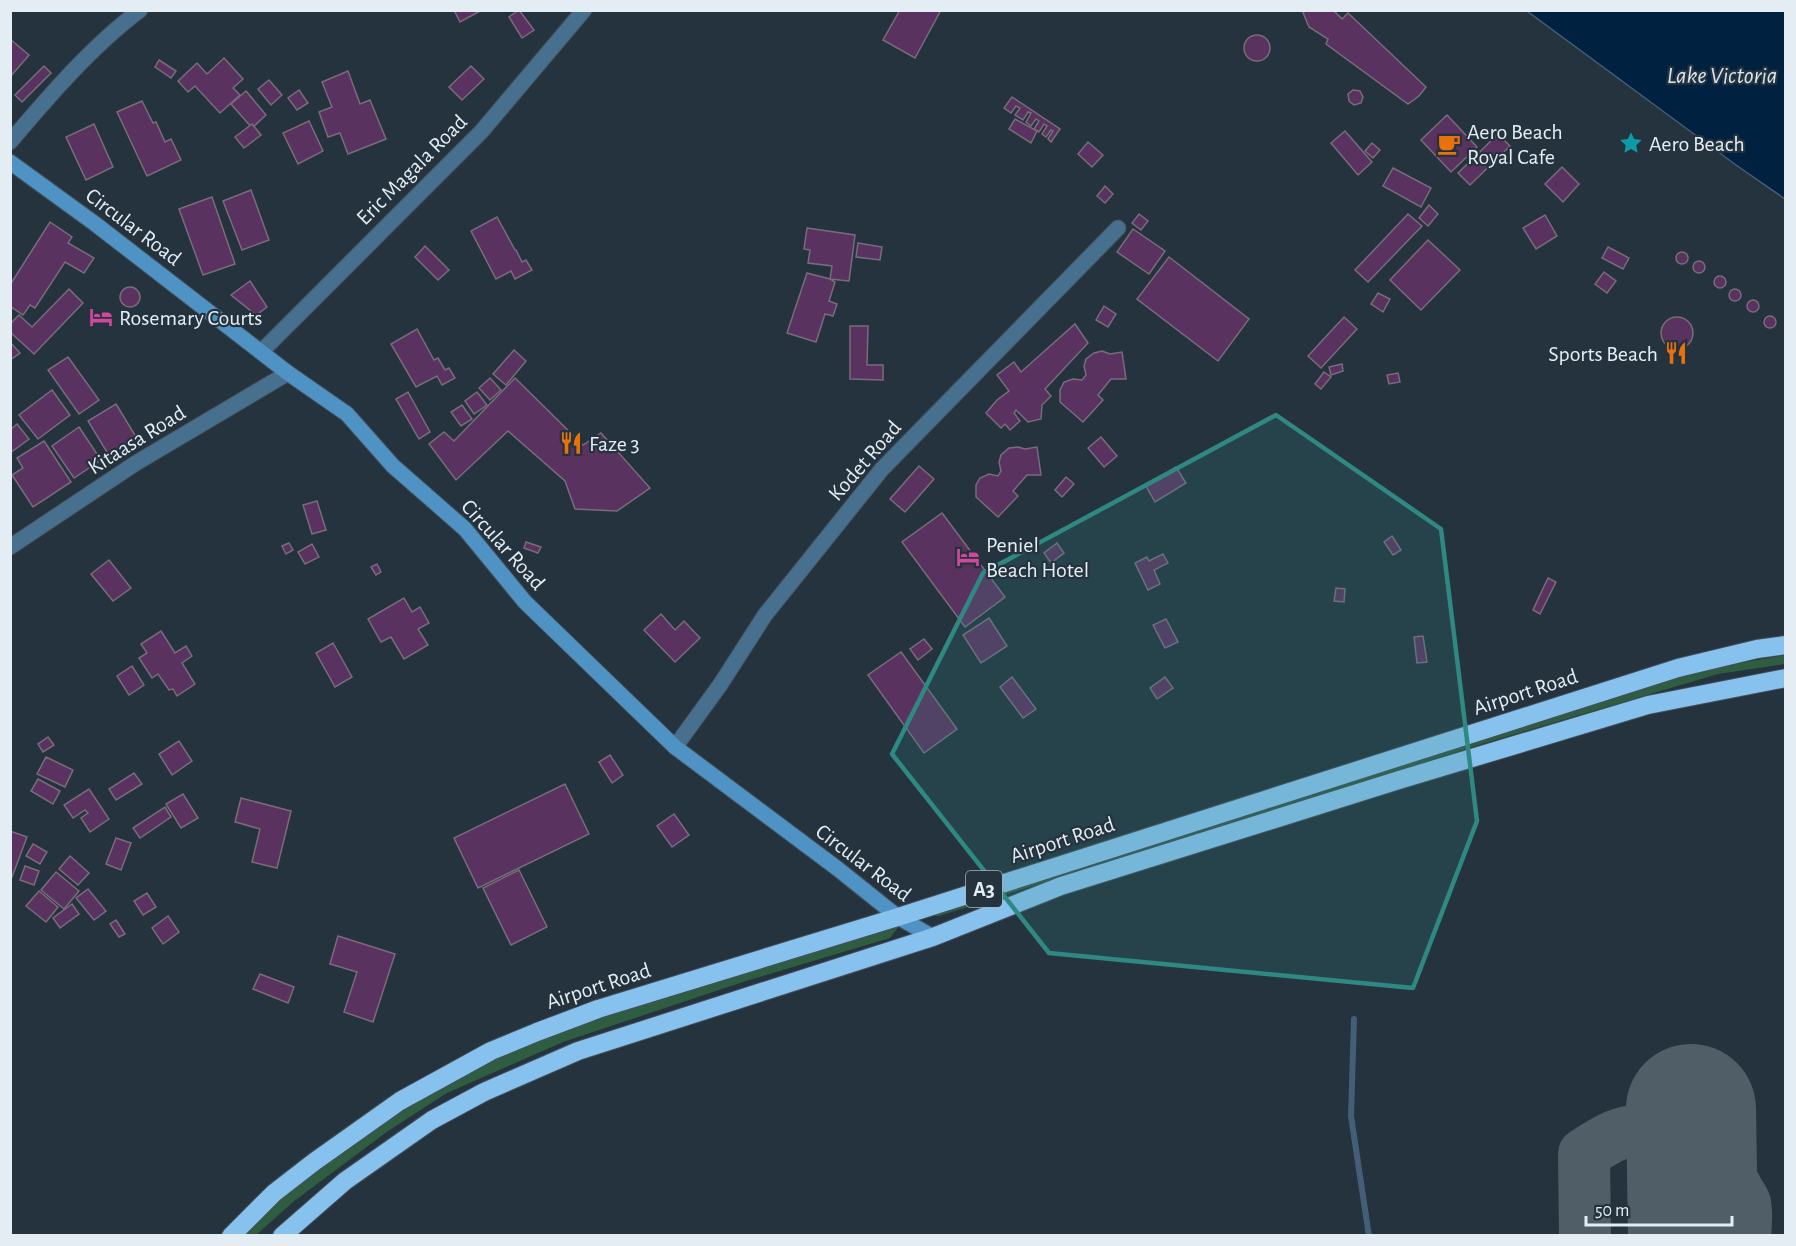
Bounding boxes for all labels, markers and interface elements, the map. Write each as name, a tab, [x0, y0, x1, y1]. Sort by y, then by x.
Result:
water label: Lake Victoria	[1667, 64, 1777, 88]
street label: Eric Magala Road	[352, 110, 471, 229]
place label: Aero Beach Royal Cafe	[1467, 121, 1563, 168]
place icon: Aero Beach	[1618, 130, 1644, 156]
cafe icon: Aero Beach Royal Cafe	[1436, 131, 1462, 157]
place label: Aero Beach	[1649, 133, 1745, 155]
street label: Circular Road	[81, 184, 185, 270]
hotel icon: Rosemary Courts	[88, 304, 114, 330]
place label: Rosemary Courts	[119, 307, 263, 329]
restaurant icon: Sports Beach	[1663, 340, 1689, 366]
place label: Sports Beach	[1548, 343, 1658, 365]
street label: Kitaasa Road	[84, 401, 189, 478]
street label: Kodet Road	[824, 416, 905, 505]
restaurant icon: Faze 3	[558, 430, 584, 456]
place label: Faze 3	[589, 433, 640, 455]
street label: Circular Road	[457, 495, 549, 594]
place label: Peniel Beach Hotel	[986, 534, 1089, 581]
hotel icon: Peniel Beach Hotel	[955, 544, 981, 570]
street label: Airport Road	[1470, 665, 1580, 719]
street label: Airport Road	[1007, 813, 1117, 867]
street label: Circular Road	[811, 820, 915, 906]
road number: A3	[966, 871, 1002, 907]
street label: Airport Road	[543, 959, 653, 1013]
scale bar	[1586, 1189, 1732, 1227]
text: 50 m	[1595, 1202, 1629, 1220]

